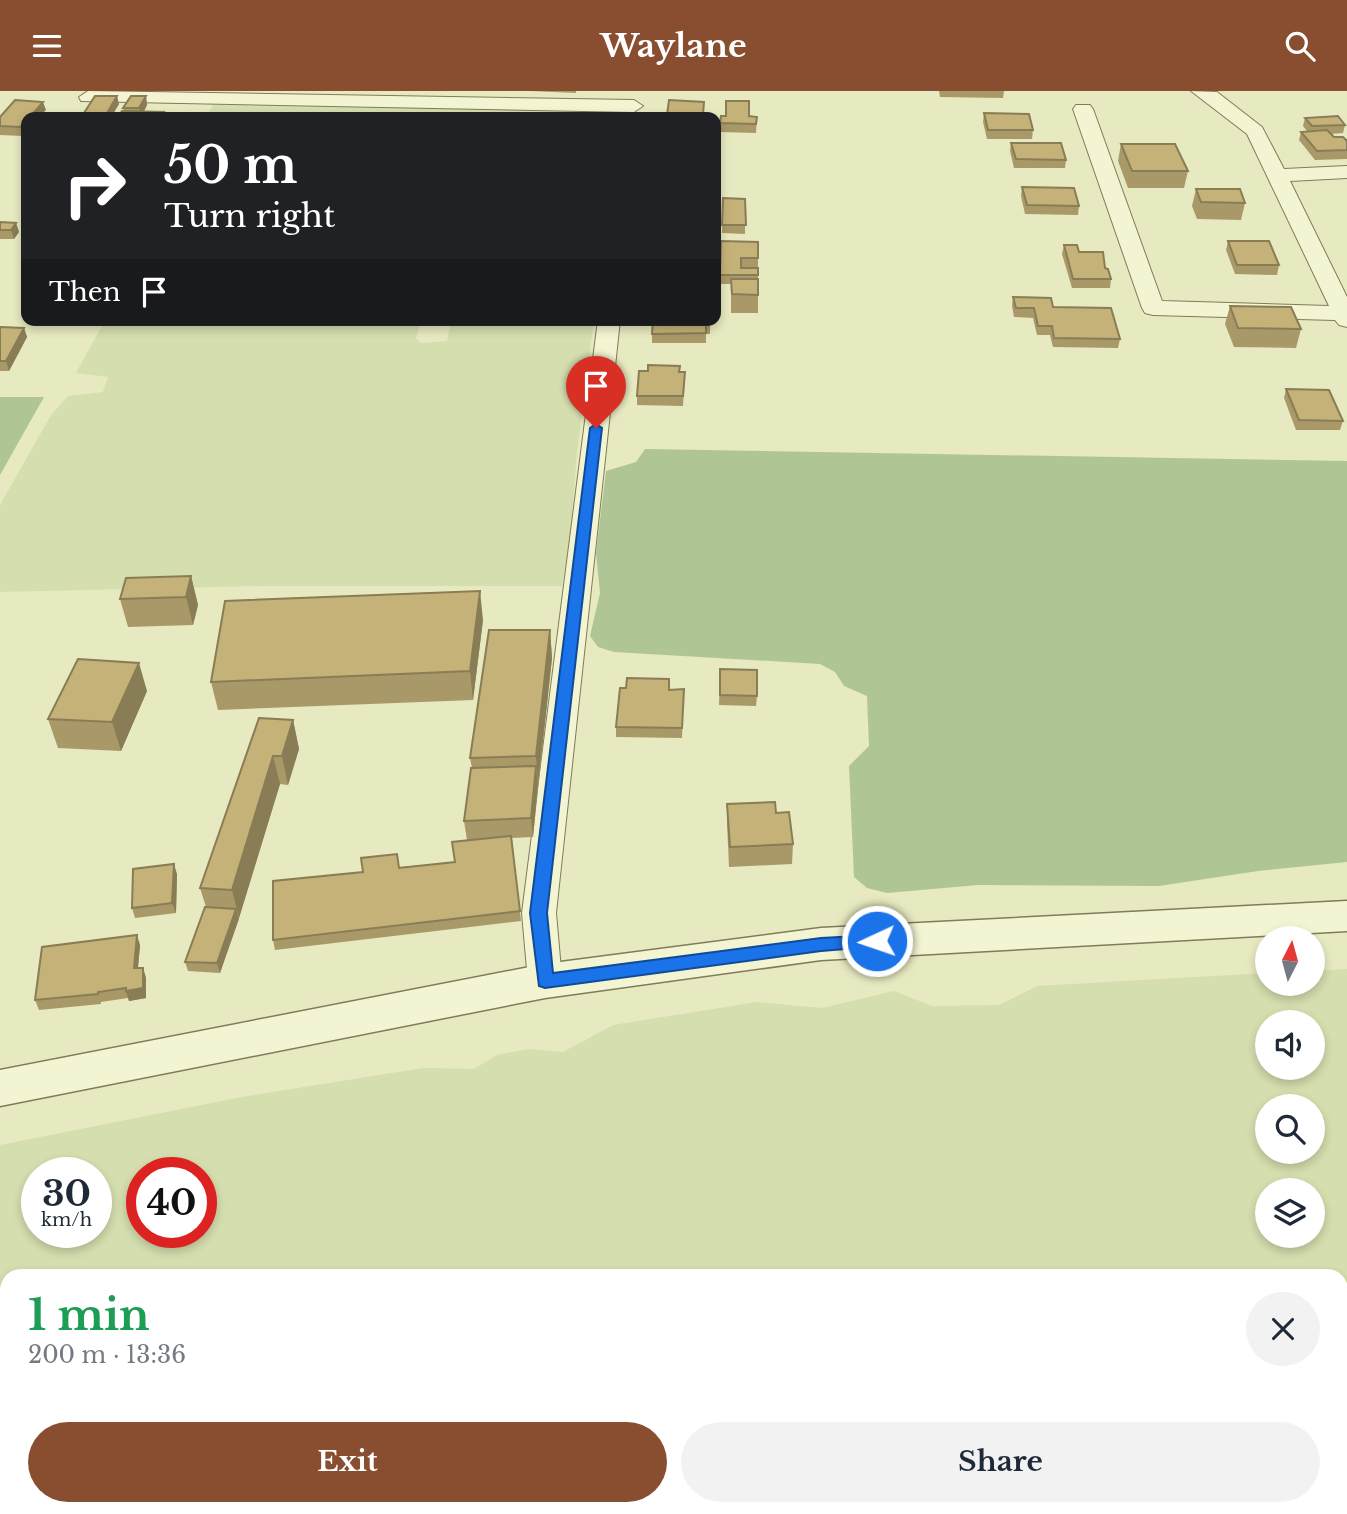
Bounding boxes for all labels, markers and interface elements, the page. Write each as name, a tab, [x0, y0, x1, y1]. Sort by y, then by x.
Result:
text: Waylane	[600, 26, 747, 66]
icon: menu	[28, 27, 66, 65]
icon: search	[1281, 27, 1319, 65]
text: 50 m	[164, 135, 297, 196]
icon: right	[49, 140, 140, 231]
text: Turn right	[164, 196, 335, 236]
icon: arrive	[135, 273, 173, 311]
text: Then	[49, 276, 121, 308]
pin	[566, 356, 626, 428]
icon: arrive	[577, 367, 615, 405]
position arrow	[840, 904, 914, 978]
north arrow	[1255, 926, 1325, 996]
map controls	[1255, 926, 1325, 1248]
button: sound	[1255, 1010, 1325, 1080]
button: search	[1255, 1094, 1325, 1164]
speed limit sign: 40	[126, 1157, 217, 1248]
text: 30	[42, 1172, 91, 1215]
button: layers	[1255, 1178, 1325, 1248]
text: km/h	[41, 1209, 92, 1231]
text: 1 min	[28, 1289, 150, 1341]
button: close	[1246, 1292, 1320, 1366]
text: 200 m · 13:36	[28, 1341, 186, 1369]
button: Exit	[28, 1422, 667, 1502]
button: Share	[681, 1422, 1320, 1502]

